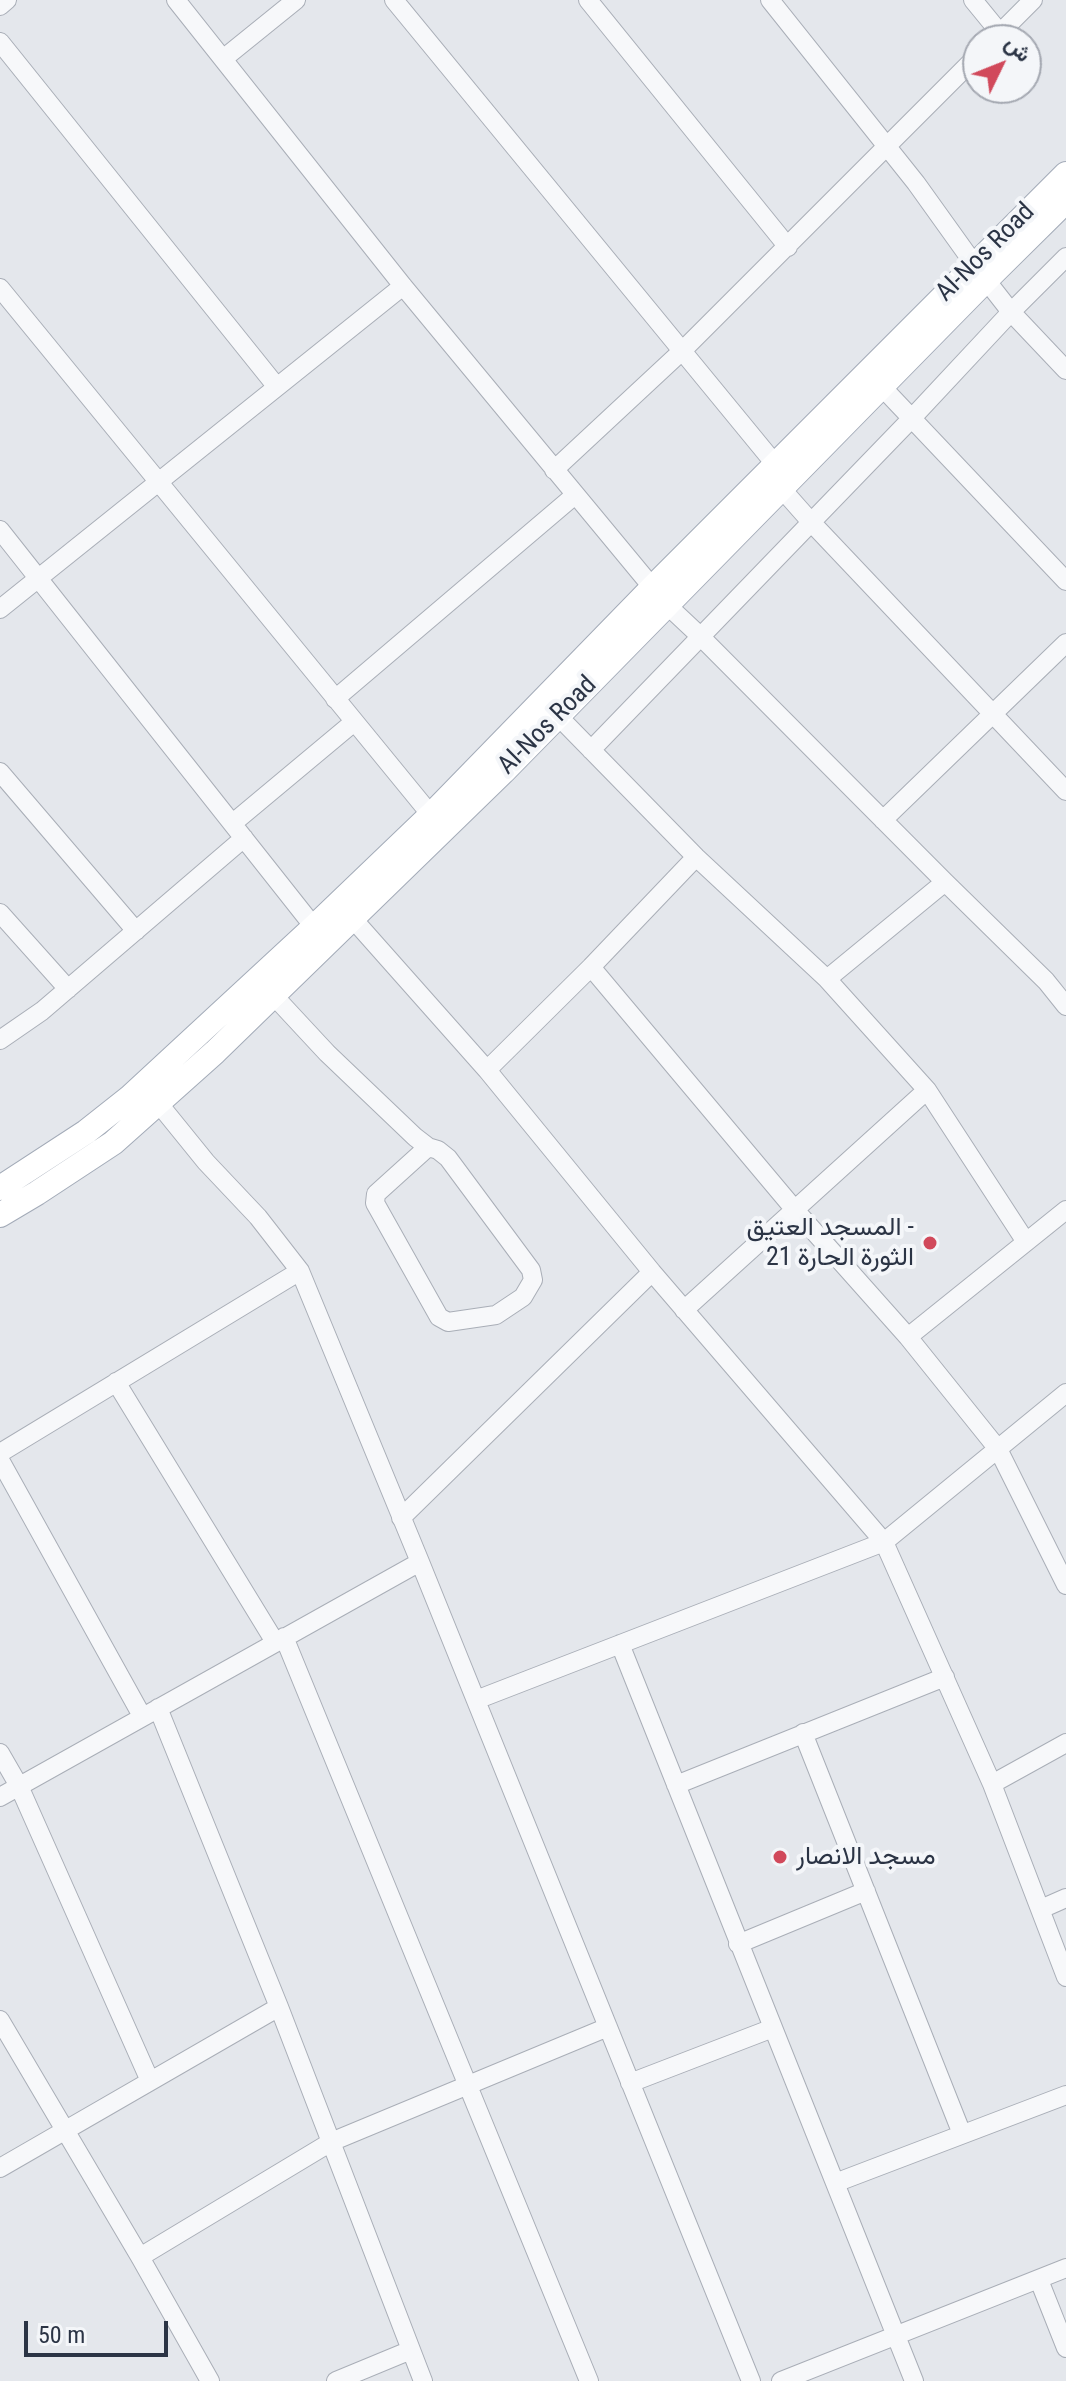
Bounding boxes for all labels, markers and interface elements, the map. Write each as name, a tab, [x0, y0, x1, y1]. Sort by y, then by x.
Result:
north arrow	[962, 24, 1042, 104]
text: ش	[1000, 30, 1037, 67]
street label: Al-Nos Road	[930, 197, 1042, 309]
street label: Al-Nos Road	[492, 670, 604, 782]
place label: المسجد العتيق - الثورة الحارة 21	[746, 1212, 914, 1274]
marker: المسجد العتيق - الثورة الحارة 21	[921, 1234, 939, 1252]
place label: مسجد الانصار	[796, 1841, 936, 1873]
marker: مسجد الانصار	[771, 1848, 789, 1866]
scale bar	[28, 2305, 172, 2355]
text: 50 m	[38, 2321, 85, 2349]

